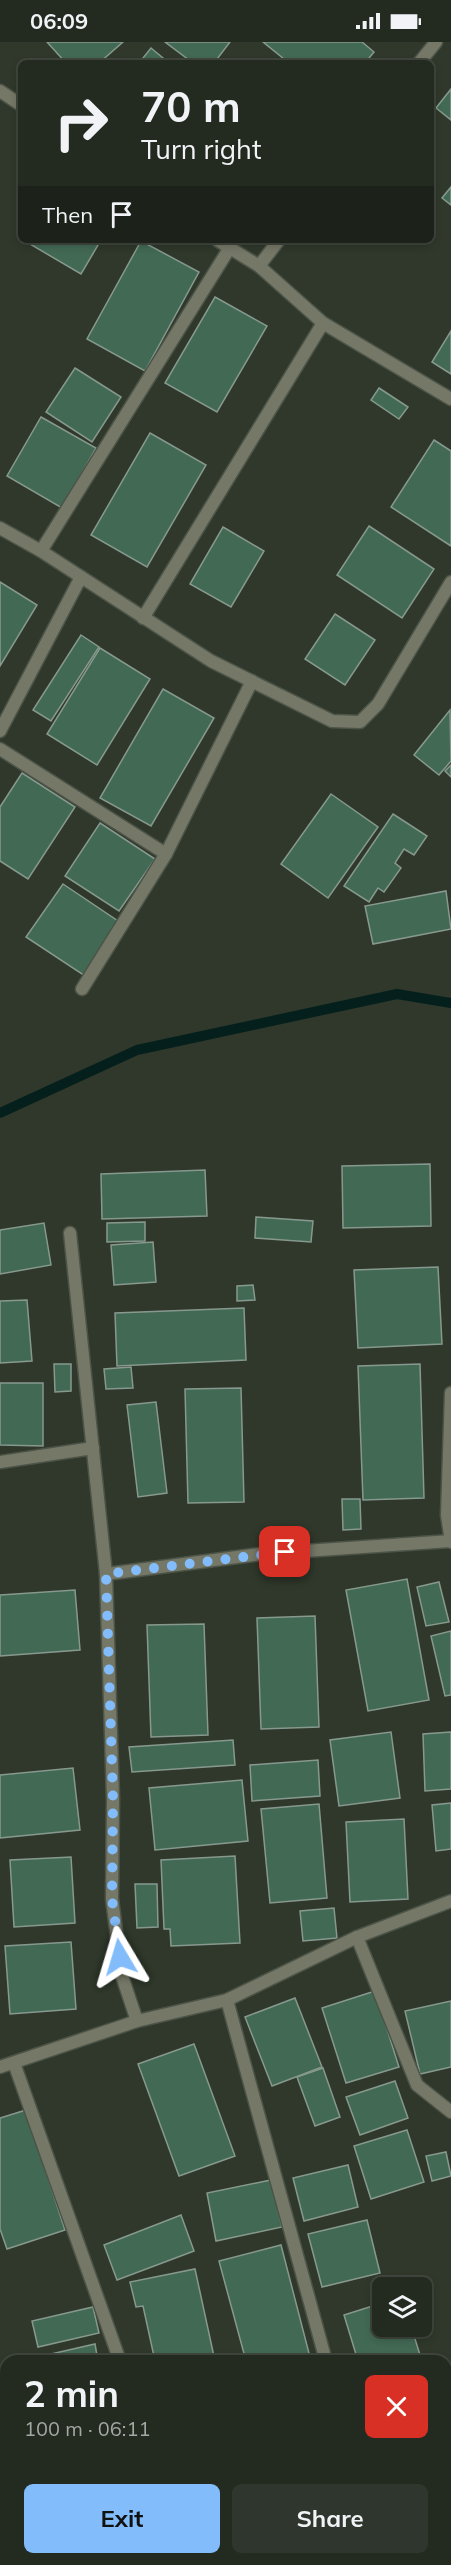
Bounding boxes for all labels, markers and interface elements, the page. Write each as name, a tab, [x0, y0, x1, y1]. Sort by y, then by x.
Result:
text: 06:09	[30, 7, 88, 35]
text: 70 m	[141, 80, 241, 133]
icon: right	[42, 84, 120, 162]
text: Turn right	[141, 132, 261, 166]
icon: arrive	[105, 198, 138, 231]
text: Then	[42, 201, 93, 229]
pin	[259, 1526, 310, 1577]
icon: arrive	[268, 1535, 301, 1568]
position arrow	[88, 1925, 152, 1989]
map controls	[372, 2277, 432, 2337]
button: layers	[372, 2277, 432, 2337]
text: 2 min	[24, 2371, 119, 2416]
button: close	[365, 2375, 428, 2438]
text: 100 m · 06:11	[24, 2416, 150, 2441]
button: Exit	[24, 2484, 220, 2553]
button: Share	[232, 2484, 428, 2553]

